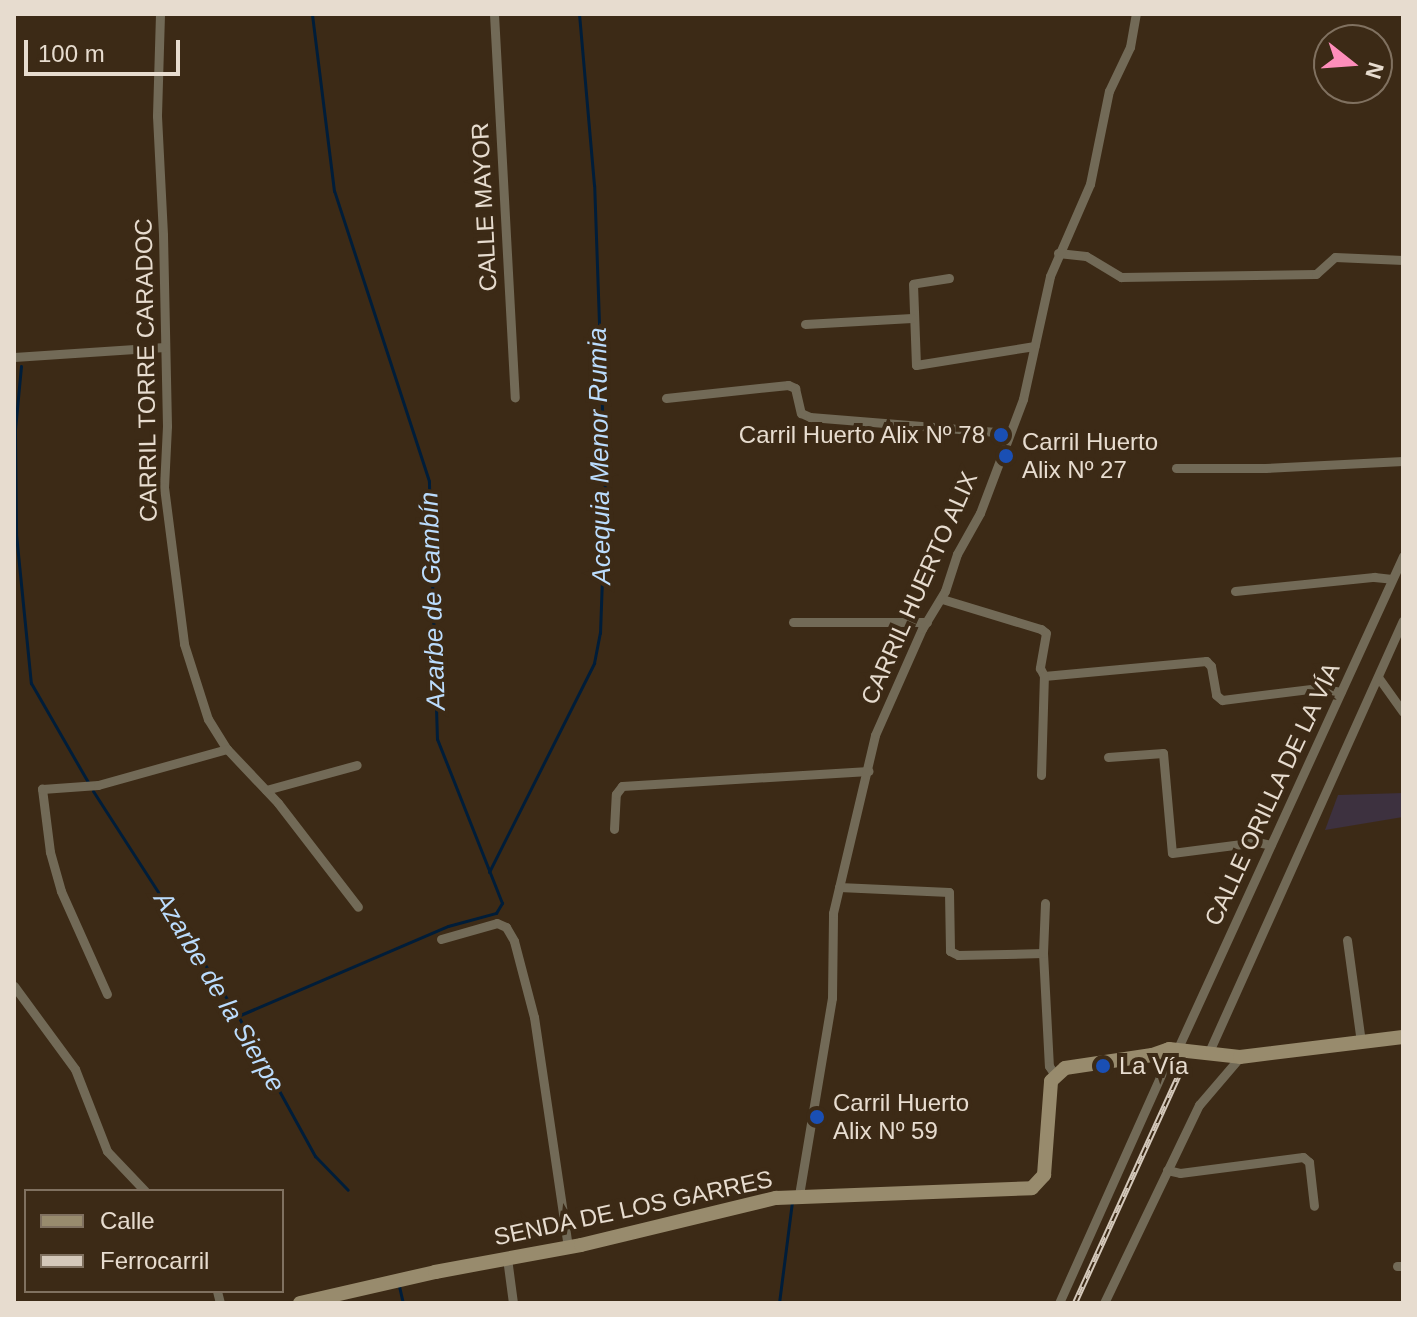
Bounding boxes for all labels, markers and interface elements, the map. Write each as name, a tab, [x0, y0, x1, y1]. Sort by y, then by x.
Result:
scale bar	[28, 24, 184, 74]
north arrow	[1313, 24, 1393, 104]
text: 100 m	[38, 40, 105, 67]
text: N	[1360, 59, 1389, 82]
street label: CALLE MAYOR	[465, 122, 503, 292]
street label: CARRIL TORRE CARADOC	[129, 217, 163, 523]
water label: Acequia Menor Rumia	[582, 327, 618, 585]
place label: Carril Huerto Alix Nº 78	[738, 421, 985, 449]
marker: Carril Huerto Alix Nº 78	[992, 426, 1010, 444]
place label: Carril Huerto Alix Nº 27	[1022, 428, 1158, 484]
marker: Carril Huerto Alix Nº 27	[997, 447, 1015, 465]
street label: CARRIL HUERTO ALIX	[854, 466, 984, 710]
water label: Azarbe de Gambín	[414, 491, 452, 711]
street label: CALLE ORILLA DE LA VÍA	[1198, 657, 1346, 931]
water label: Azarbe de la Sierpe	[147, 886, 291, 1098]
place label: La Vía	[1119, 1052, 1188, 1080]
marker: La Vía	[1094, 1057, 1112, 1075]
place label: Carril Huerto Alix Nº 59	[833, 1089, 969, 1145]
marker: Carril Huerto Alix Nº 59	[808, 1108, 826, 1126]
street label: SENDA DE LOS GARRES	[490, 1164, 776, 1252]
legend	[24, 1189, 284, 1293]
text: Calle	[100, 1207, 155, 1234]
text: Ferrocarril	[100, 1247, 209, 1274]

